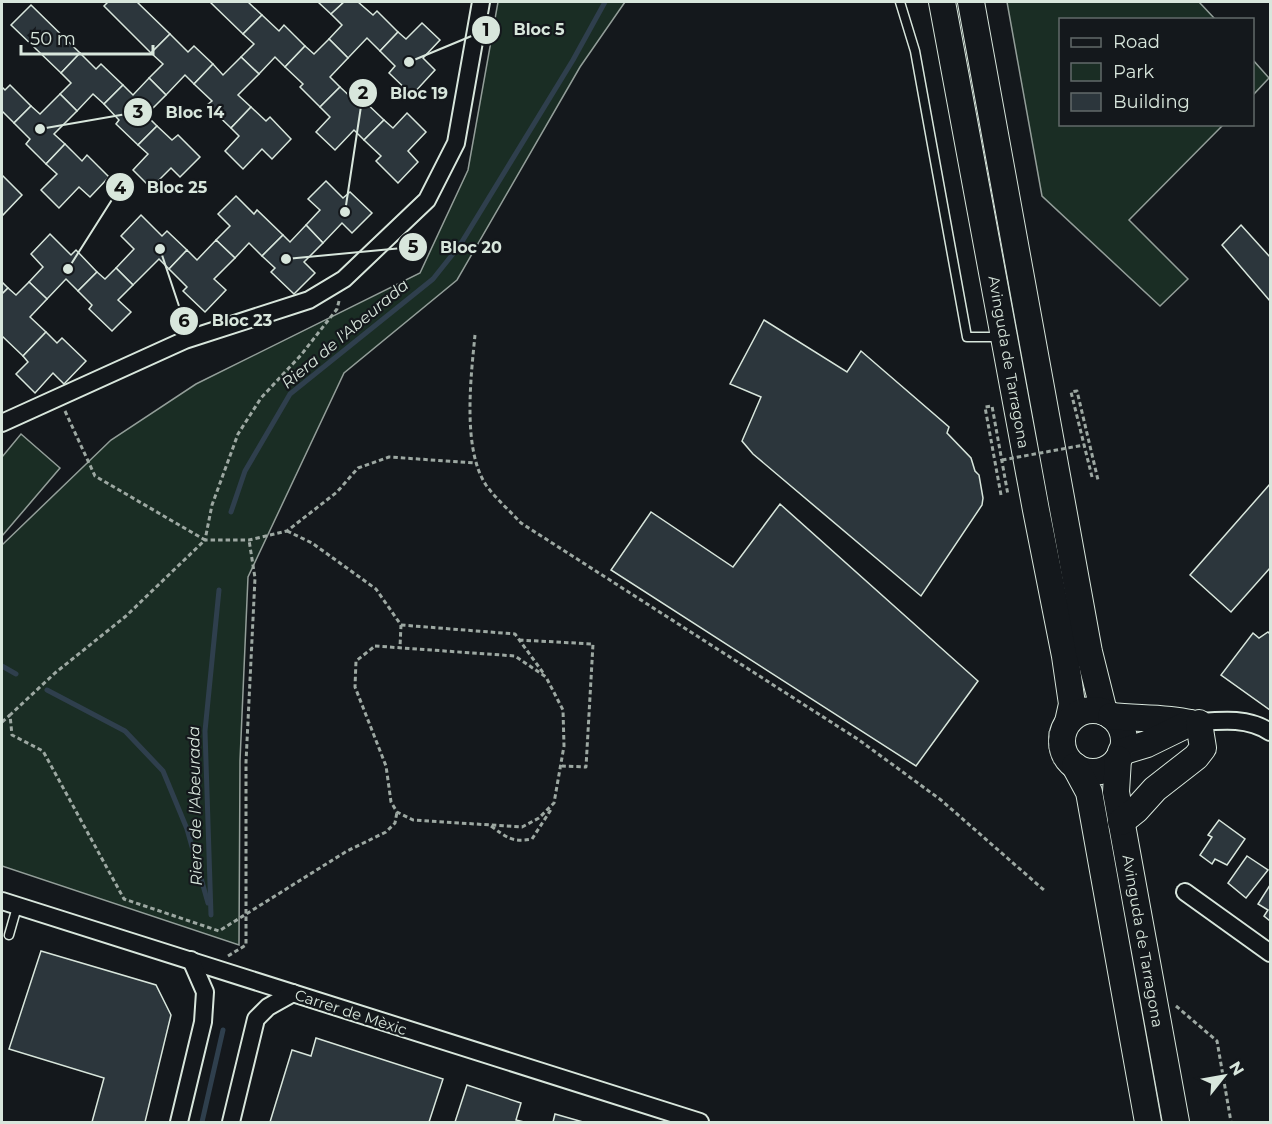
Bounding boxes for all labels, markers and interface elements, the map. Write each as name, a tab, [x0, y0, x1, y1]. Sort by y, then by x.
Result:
callout: Bloc 5	[471, 13, 576, 47]
scale bar	[21, 18, 153, 56]
legend	[1059, 18, 1254, 126]
text: 1	[482, 19, 490, 41]
text: Bloc 5	[513, 20, 565, 39]
text: 50 m	[30, 28, 76, 50]
text: Road	[1113, 31, 1160, 53]
text: Park	[1113, 61, 1154, 83]
callout: Bloc 19	[348, 76, 460, 110]
text: 2	[358, 82, 369, 104]
text: Bloc 19	[390, 84, 448, 103]
text: Building	[1113, 91, 1190, 113]
callout: Bloc 14	[123, 95, 236, 129]
text: 3	[132, 101, 144, 123]
text: Bloc 14	[166, 103, 224, 122]
callout: Bloc 25	[105, 170, 219, 204]
text: 4	[114, 177, 127, 199]
text: Bloc 25	[147, 178, 208, 197]
callout: Bloc 20	[398, 230, 514, 264]
text: 5	[408, 236, 419, 258]
text: Bloc 20	[440, 238, 502, 257]
street label: Avinguda de Tarragona	[984, 274, 1034, 450]
water label: Riera de l'Abeurada	[278, 275, 412, 393]
callout: Bloc 23	[169, 304, 284, 338]
text: 6	[178, 310, 190, 332]
text: Bloc 23	[212, 311, 272, 330]
water label: Riera de l'Abeurada	[184, 726, 206, 886]
street label: Avinguda de Tarragona	[1118, 853, 1168, 1029]
street label: Carrer de Mèxic	[292, 985, 410, 1039]
north arrow	[1194, 1046, 1254, 1106]
text: N	[1225, 1058, 1248, 1079]

